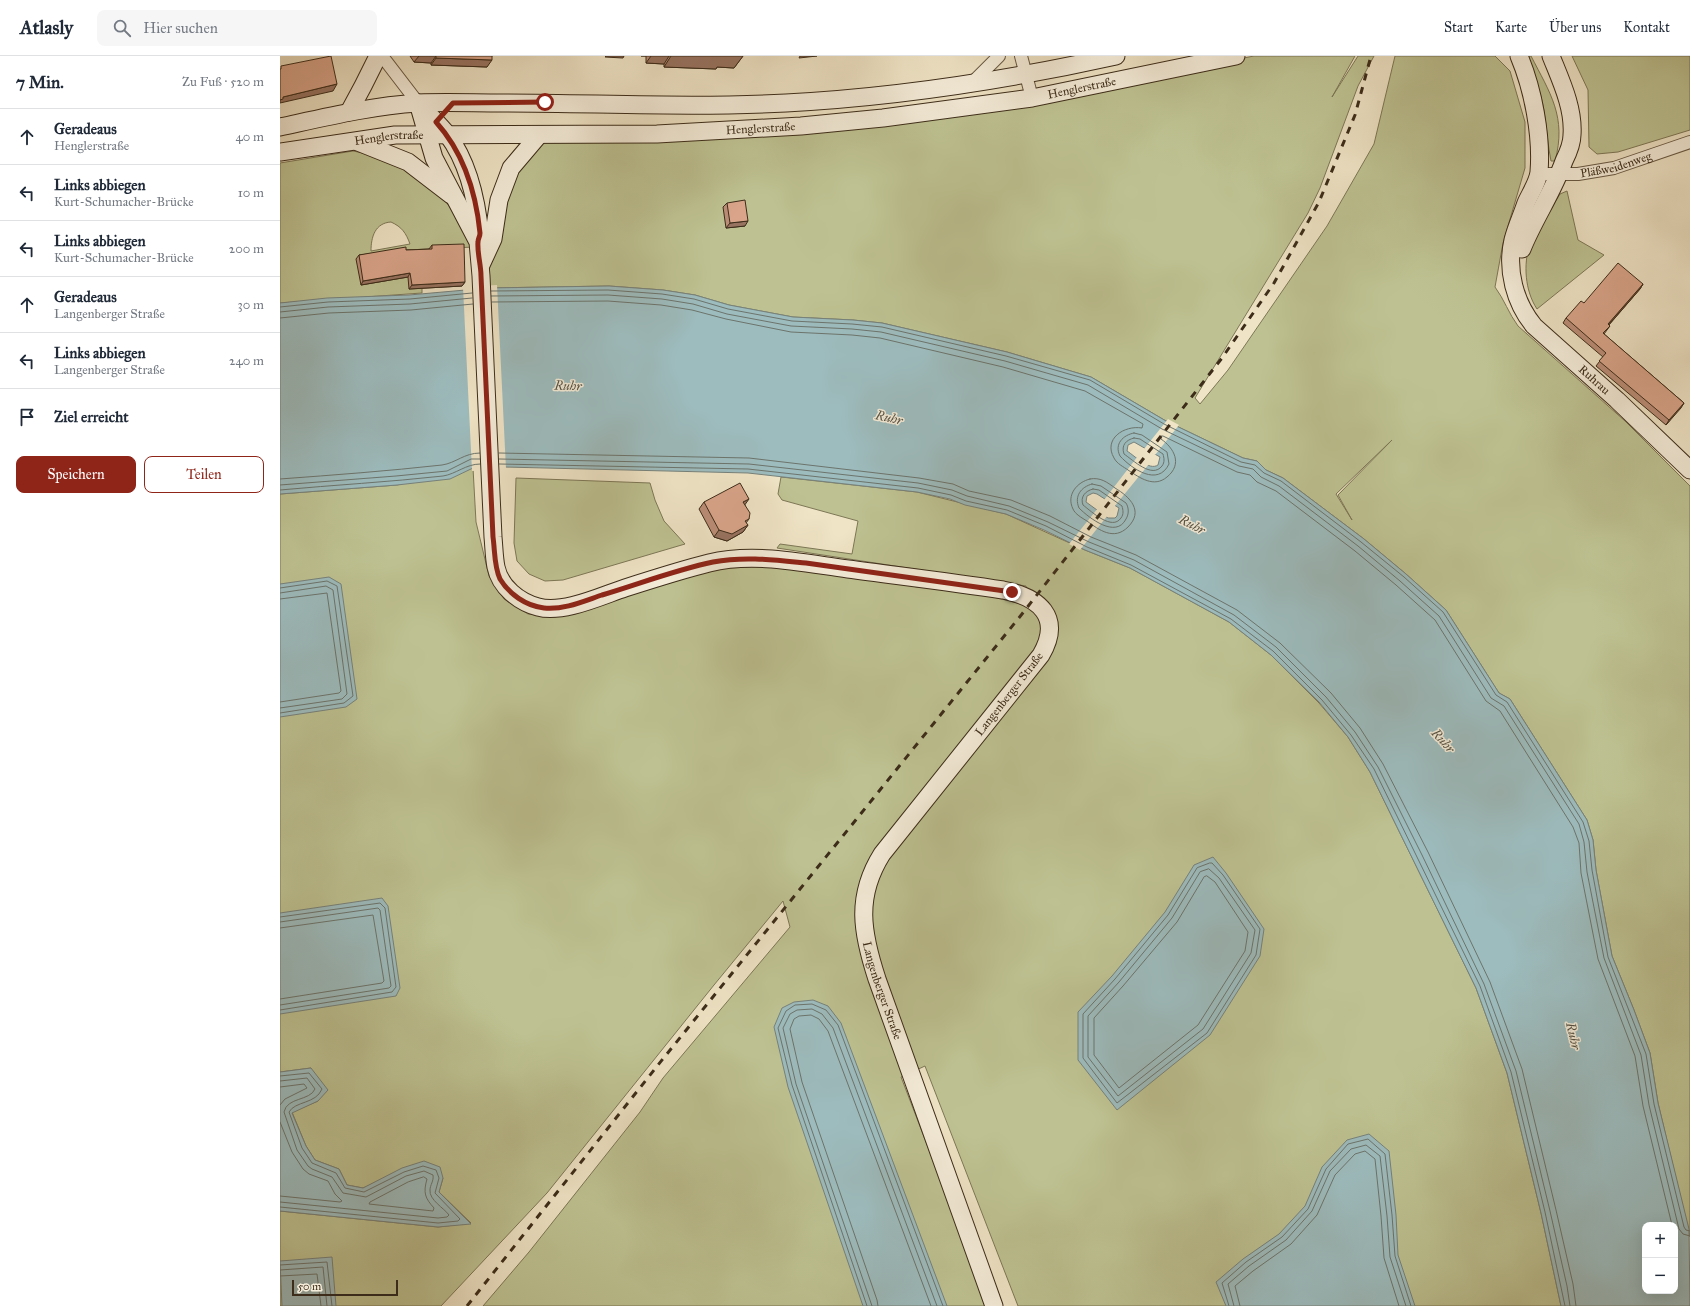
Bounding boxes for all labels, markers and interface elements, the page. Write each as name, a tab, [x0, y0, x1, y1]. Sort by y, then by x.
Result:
search box	[97, 10, 377, 46]
text: Atlasly	[20, 16, 73, 39]
icon: search	[111, 17, 133, 39]
text: Hier suchen	[143, 19, 218, 37]
text: Start	[1444, 19, 1473, 36]
text: Karte	[1495, 19, 1527, 36]
text: Über uns	[1549, 19, 1601, 36]
text: Kontakt	[1623, 19, 1670, 36]
text: 7 Min.	[16, 72, 64, 93]
text: Zu Fuß · 520 m	[182, 74, 264, 90]
street label: Henglerstraße	[1046, 74, 1117, 102]
route start	[536, 93, 554, 111]
street label: Henglerstraße	[725, 119, 796, 137]
text: Geradeaus	[54, 120, 117, 138]
icon: ahead	[16, 126, 38, 148]
street label: Henglerstraße	[353, 128, 424, 148]
text: 40 m	[235, 129, 264, 145]
text: Henglerstraße	[54, 138, 129, 154]
street label: Pläßweidenweg	[1579, 149, 1654, 180]
text: Links abbiegen	[54, 176, 146, 194]
icon: left	[16, 182, 38, 204]
text: 10 m	[238, 185, 264, 201]
text: Kurt-Schumacher-Brücke	[54, 194, 194, 210]
text: Links abbiegen	[54, 232, 146, 250]
icon: left	[16, 238, 38, 260]
text: 200 m	[229, 241, 264, 257]
text: Kurt-Schumacher-Brücke	[54, 250, 194, 266]
text: Geradeaus	[54, 288, 117, 306]
icon: ahead	[16, 294, 38, 316]
text: 30 m	[238, 297, 264, 313]
text: Langenberger Straße	[54, 306, 165, 322]
text: Links abbiegen	[54, 344, 146, 362]
icon: left	[16, 350, 38, 372]
text: 240 m	[229, 353, 264, 369]
text: Langenberger Straße	[54, 362, 165, 378]
street label: Ruhrau	[1576, 362, 1613, 398]
water label: Ruhr	[553, 378, 582, 394]
icon: arrive	[16, 406, 38, 428]
water label: Ruhr	[873, 407, 905, 429]
text: Ziel erreicht	[54, 408, 129, 426]
button: Speichern	[16, 456, 136, 493]
button: Teilen	[144, 456, 264, 493]
water label: Ruhr	[1175, 511, 1208, 539]
route end	[1003, 583, 1021, 601]
street label: Langenberger Straße	[972, 649, 1047, 739]
water label: Ruhr	[1427, 725, 1458, 757]
street label: Langenberger Straße	[860, 940, 905, 1041]
water label: Ruhr	[1562, 1020, 1584, 1052]
map controls	[1642, 1222, 1678, 1294]
button: +	[1642, 1222, 1678, 1258]
button: −	[1642, 1258, 1678, 1294]
scale bar	[292, 1278, 398, 1297]
text: 50 m	[298, 1280, 321, 1293]

